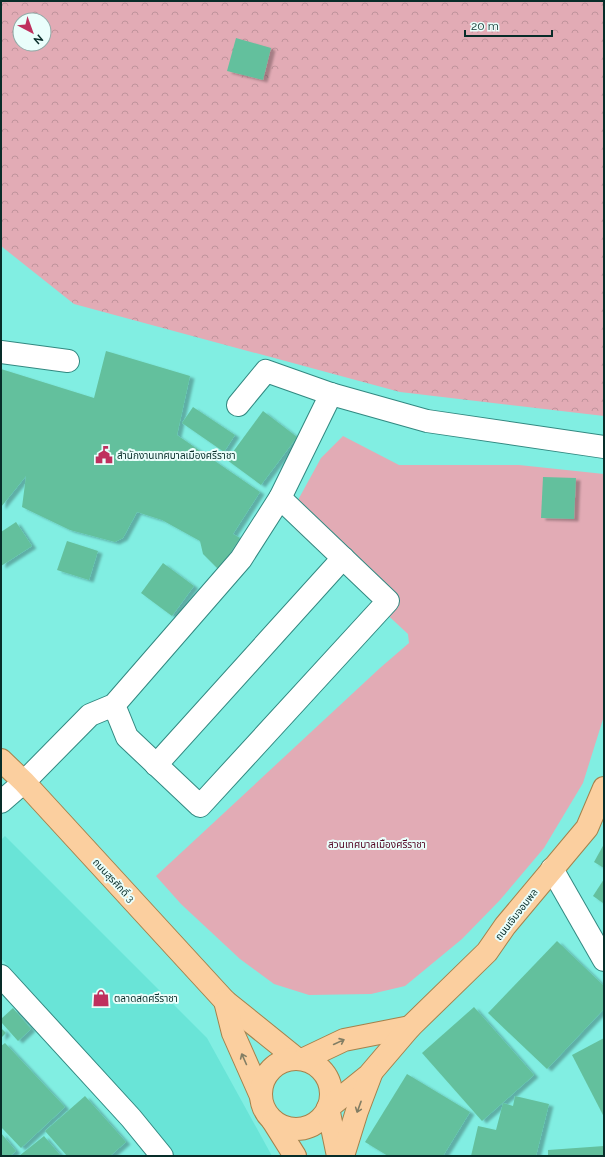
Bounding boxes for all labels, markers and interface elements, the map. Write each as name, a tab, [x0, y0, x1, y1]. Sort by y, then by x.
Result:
north arrow	[12, 12, 52, 52]
scale bar	[465, 12, 552, 38]
text: 20 m	[471, 19, 499, 33]
text: N	[31, 32, 46, 47]
public building icon: สำนักงานเทศบาลเมืองศรีราชา	[94, 445, 114, 465]
place label: สำนักงานเทศบาลเมืองศรีราชา	[117, 450, 235, 461]
park label: สวนเทศบาลเมืองศรีราชา	[328, 839, 426, 850]
street label: ถนนสุรศักดิ์ 3	[90, 856, 137, 905]
street label: ถนนเจิมจอมพล	[493, 886, 540, 942]
shop icon: ตลาดสดศรีราชา	[91, 988, 111, 1008]
place label: ตลาดสดศรีราชา	[114, 993, 178, 1004]
one-way arrow	[332, 1038, 344, 1045]
one-way arrow	[240, 1053, 248, 1065]
one-way arrow	[354, 1101, 362, 1113]

